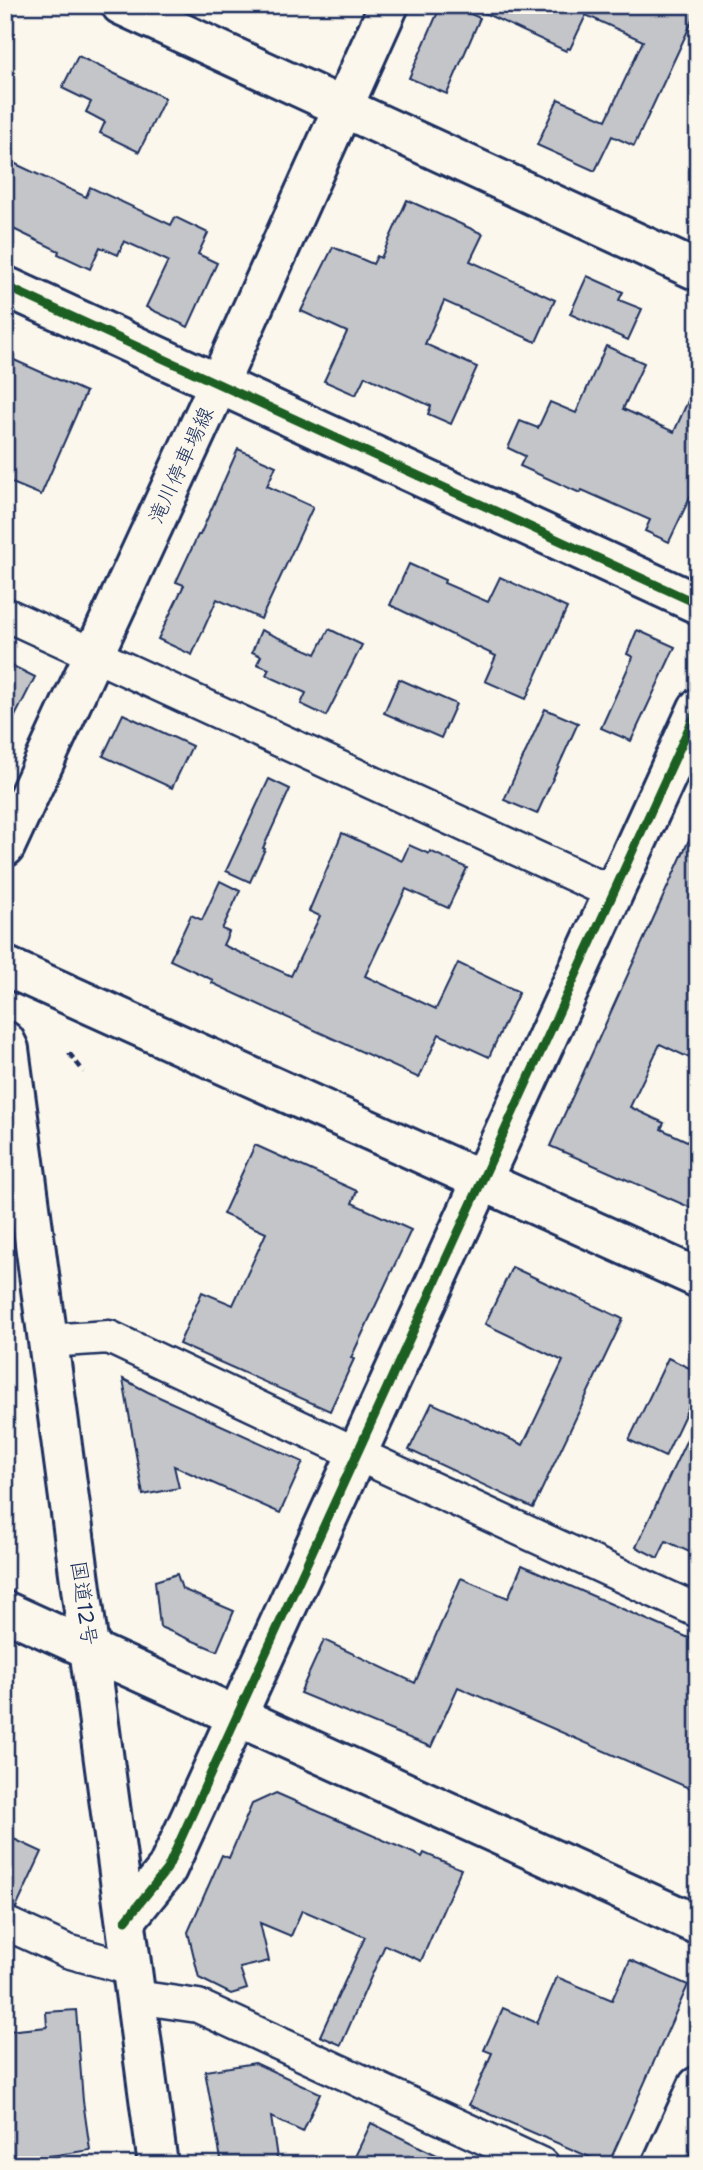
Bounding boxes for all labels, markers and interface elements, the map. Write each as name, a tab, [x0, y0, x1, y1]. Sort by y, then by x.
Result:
street label: 滝川停車場線	[142, 402, 220, 528]
street label: 国道12号	[64, 1559, 104, 1647]

